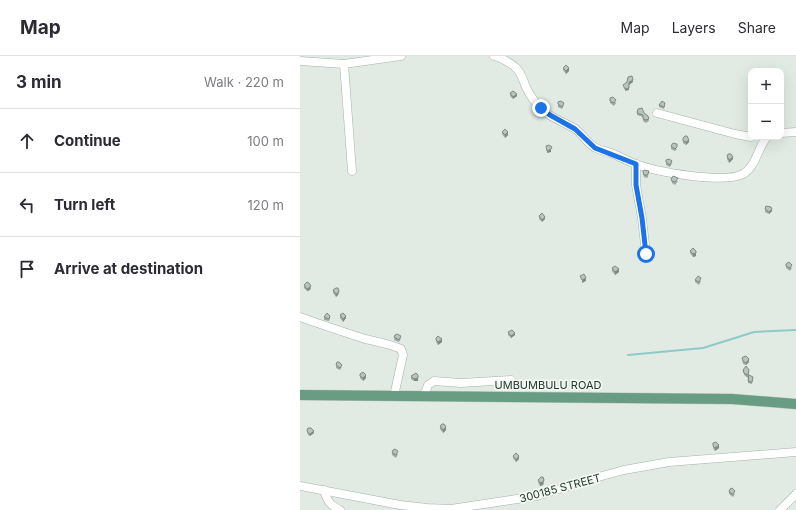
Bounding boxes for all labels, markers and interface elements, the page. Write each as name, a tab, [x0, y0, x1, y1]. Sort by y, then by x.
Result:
text: Map	[20, 16, 61, 39]
text: Map	[621, 19, 650, 36]
text: Layers	[672, 19, 716, 36]
text: Share	[738, 19, 776, 36]
map controls	[748, 68, 784, 140]
button: +	[748, 68, 784, 104]
text: 3 min	[16, 72, 62, 92]
text: Walk · 220 m	[204, 74, 284, 90]
route end	[532, 99, 550, 117]
button: −	[748, 104, 784, 140]
icon: ahead	[16, 130, 38, 152]
text: Continue	[54, 131, 121, 150]
text: 100 m	[247, 133, 284, 149]
icon: left	[16, 194, 38, 216]
text: Turn left	[54, 195, 115, 214]
text: 120 m	[248, 197, 284, 213]
route start	[637, 245, 655, 263]
icon: arrive	[16, 258, 38, 280]
text: Arrive at destination	[54, 259, 203, 278]
street label: UMBUMBULU ROAD	[495, 378, 602, 392]
street label: 300185 STREET	[518, 470, 602, 506]

